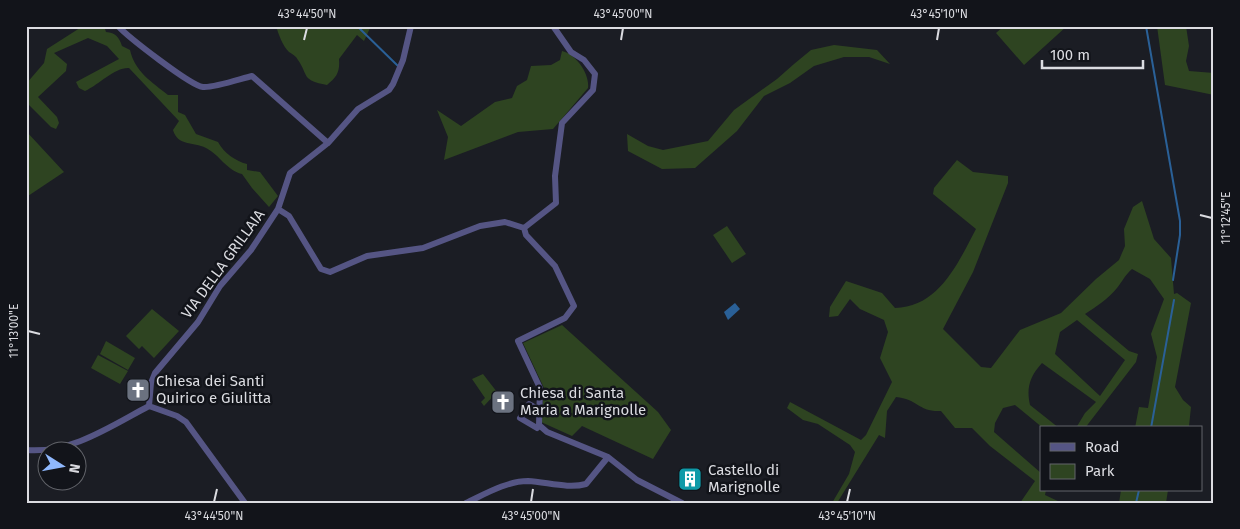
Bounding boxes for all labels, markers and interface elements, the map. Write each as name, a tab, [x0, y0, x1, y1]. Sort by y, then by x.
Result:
text: 43°44'50"N	[278, 7, 336, 21]
text: 43°45'00"N	[593, 7, 653, 21]
text: 43°45'10"N	[910, 7, 968, 21]
scale bar	[1042, 38, 1144, 70]
text: 100 m	[1050, 46, 1090, 64]
text: 11°12'45"E	[1219, 192, 1233, 244]
street label: VIA DELLA GRILLAIA	[177, 206, 269, 322]
text: 11°13'00"E	[7, 304, 21, 358]
place label: Chiesa dei Santi Quirico e Giulitta	[156, 372, 271, 407]
church icon: Chiesa dei Santi Quirico e Giulitta	[125, 377, 151, 403]
place label: Chiesa di Santa Maria a Marignolle	[520, 384, 646, 419]
church icon: Chiesa di Santa Maria a Marignolle	[490, 389, 516, 415]
legend	[1040, 426, 1202, 492]
text: Road	[1085, 438, 1120, 456]
north arrow	[38, 442, 88, 492]
place label: Castello di Marignolle	[708, 461, 780, 496]
text: N	[65, 462, 84, 475]
text: Park	[1085, 462, 1115, 480]
building icon: Castello di Marignolle	[677, 466, 703, 492]
text: 43°44'50"N	[185, 509, 243, 523]
text: 43°45'00"N	[501, 509, 561, 523]
text: 43°45'10"N	[818, 509, 876, 523]

